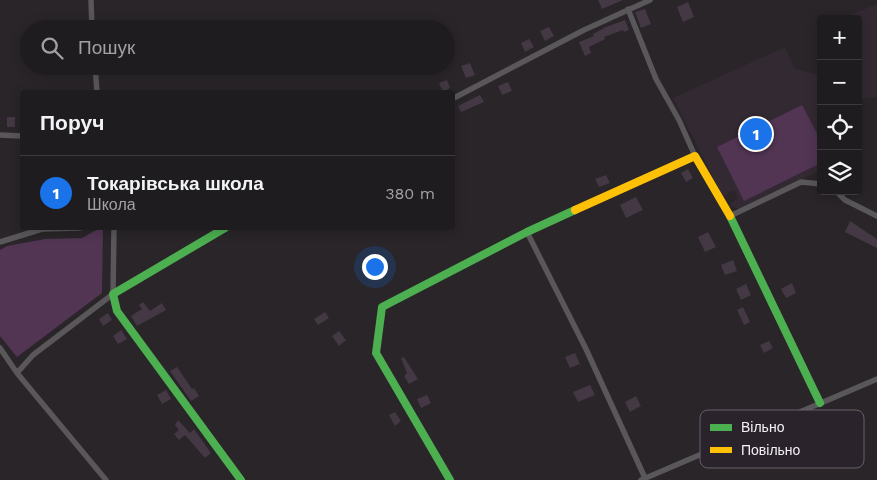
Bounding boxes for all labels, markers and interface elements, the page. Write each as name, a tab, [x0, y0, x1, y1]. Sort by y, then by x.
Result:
map controls	[817, 15, 862, 195]
button: +	[817, 15, 862, 60]
search box	[20, 20, 455, 75]
icon: search	[38, 34, 66, 62]
text: Пошук	[78, 36, 135, 59]
button: −	[817, 60, 862, 105]
button: locate	[817, 105, 862, 150]
text: Поруч	[40, 110, 104, 135]
pin: 1	[740, 115, 772, 153]
button: layers	[817, 150, 862, 195]
text: Токарівська школа	[87, 172, 264, 195]
text: 1	[53, 184, 59, 203]
text: 380 m	[385, 184, 435, 203]
text: Школа	[87, 195, 136, 214]
your location	[362, 254, 388, 280]
legend	[700, 410, 864, 468]
text: Вільно	[741, 419, 785, 435]
text: Повільно	[741, 442, 801, 458]

